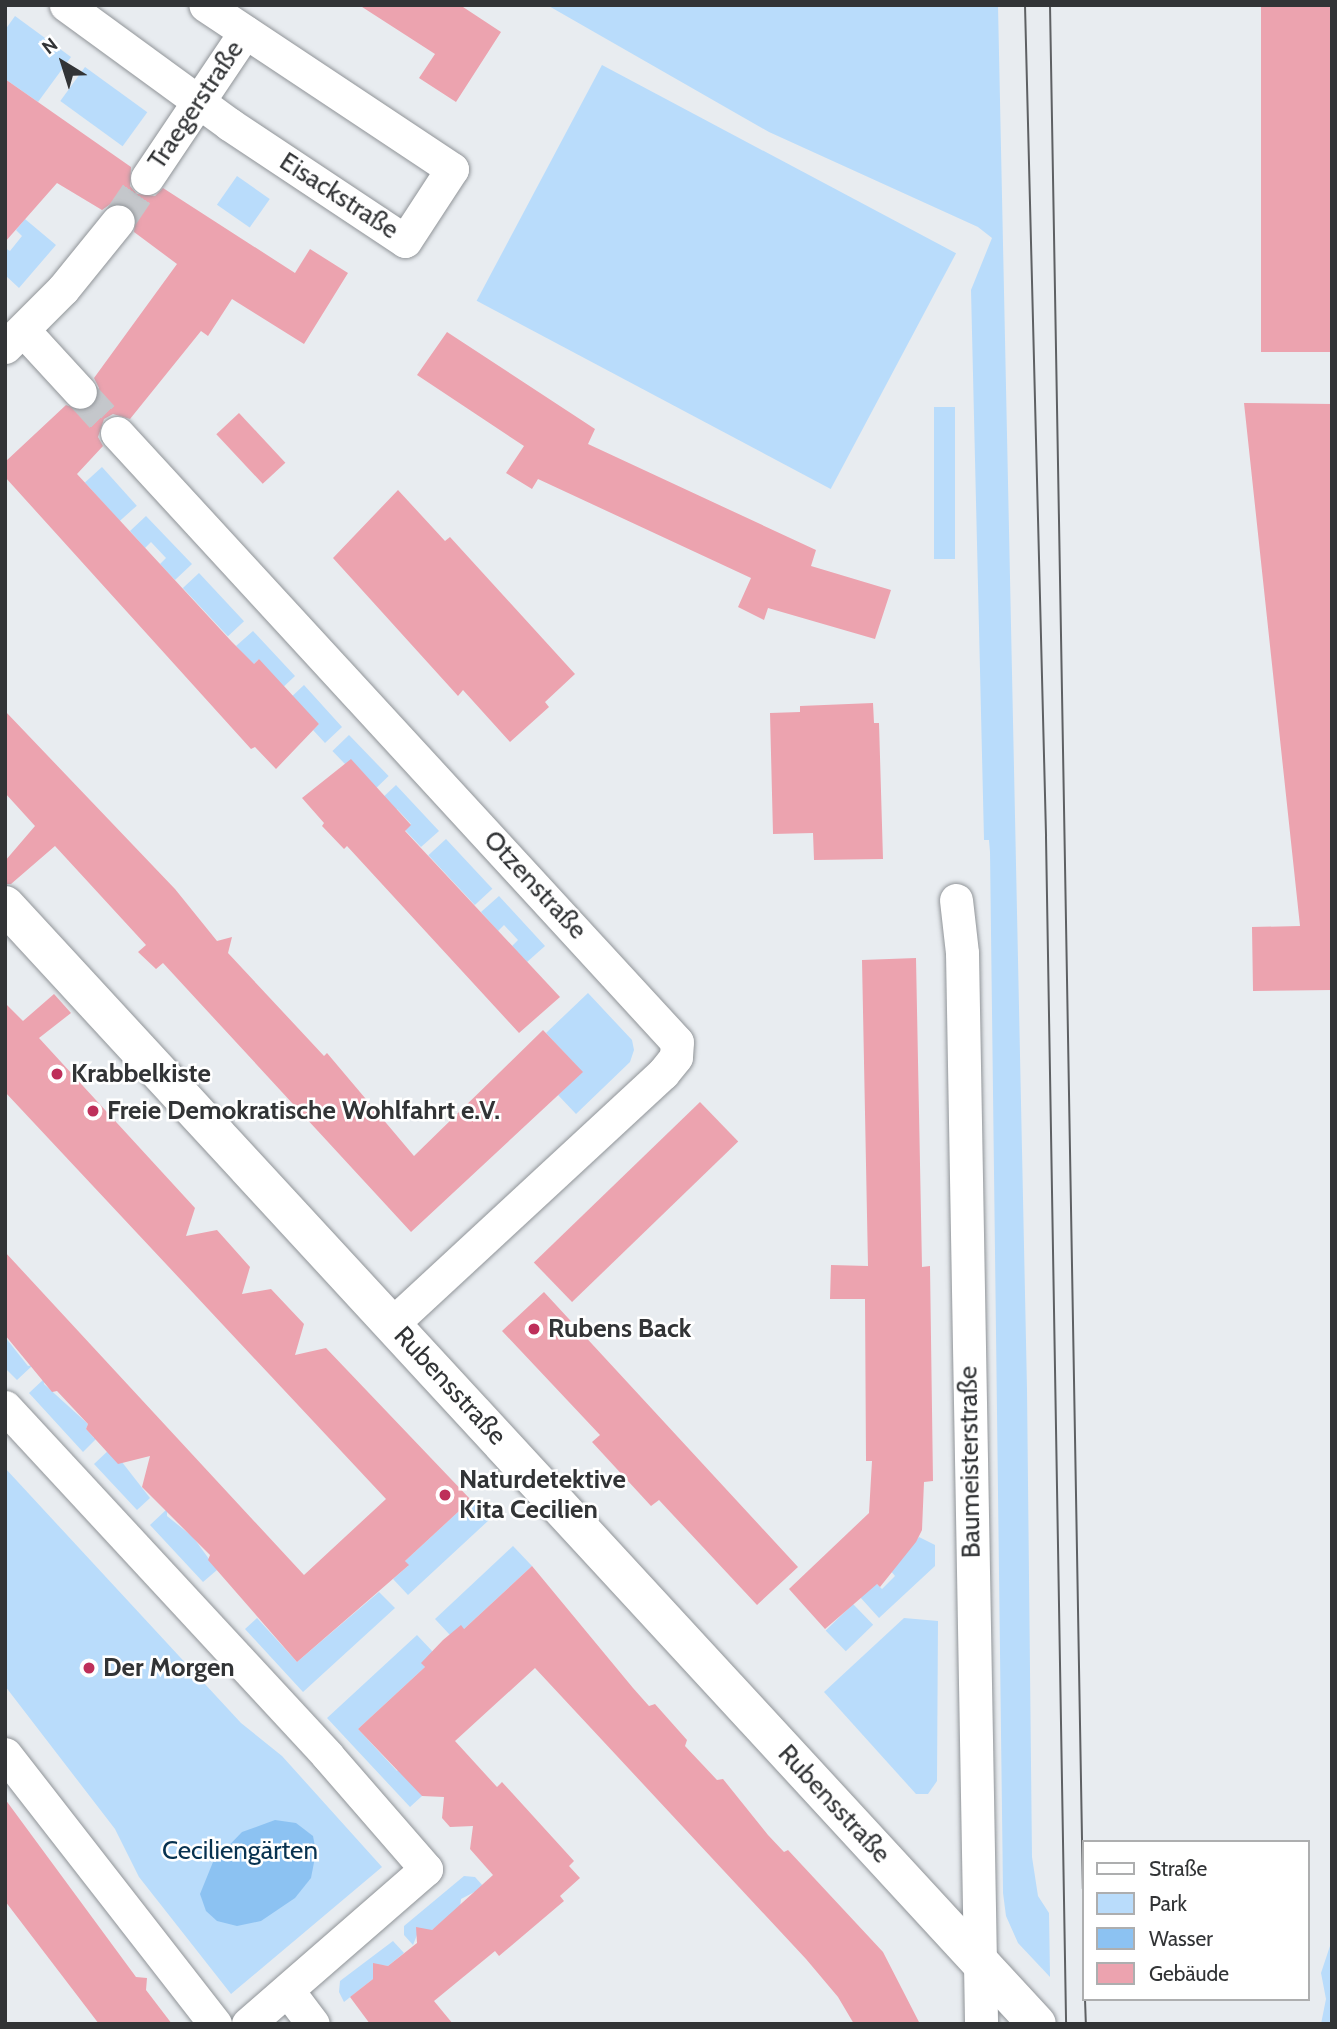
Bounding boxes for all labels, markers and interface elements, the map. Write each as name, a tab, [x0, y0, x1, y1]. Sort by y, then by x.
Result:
north arrow	[28, 28, 98, 98]
text: N	[37, 33, 62, 59]
street label: Traegerstraße	[142, 35, 250, 175]
street label: Eisackstraße	[274, 146, 404, 246]
street label: Otzenstraße	[477, 824, 593, 946]
place label: Krabbelkiste	[71, 1058, 211, 1090]
marker: Krabbelkiste	[49, 1066, 65, 1082]
place label: Freie Demokratische Wohlfahrt e.V.	[107, 1095, 500, 1127]
marker: Freie Demokratische Wohlfahrt e.V.	[85, 1103, 101, 1119]
place label: Rubens Back	[548, 1313, 691, 1345]
street label: Rubensstraße	[387, 1320, 513, 1452]
marker: Rubens Back	[526, 1321, 542, 1337]
street label: Baumeisterstraße	[953, 1366, 987, 1558]
place label: Naturdetektive Kita Cecilien	[459, 1464, 626, 1526]
marker: Naturdetektive Kita Cecilien	[437, 1487, 453, 1503]
place label: Der Morgen	[103, 1652, 235, 1684]
marker: Der Morgen	[81, 1660, 97, 1676]
street label: Rubensstraße	[771, 1738, 897, 1870]
park label: Ceciliengärten	[162, 1835, 318, 1867]
legend	[1082, 1840, 1309, 2001]
text: Straße	[1149, 1856, 1207, 1881]
text: Park	[1149, 1891, 1187, 1916]
text: Wasser	[1149, 1926, 1213, 1951]
text: Gebäude	[1149, 1961, 1229, 1986]

